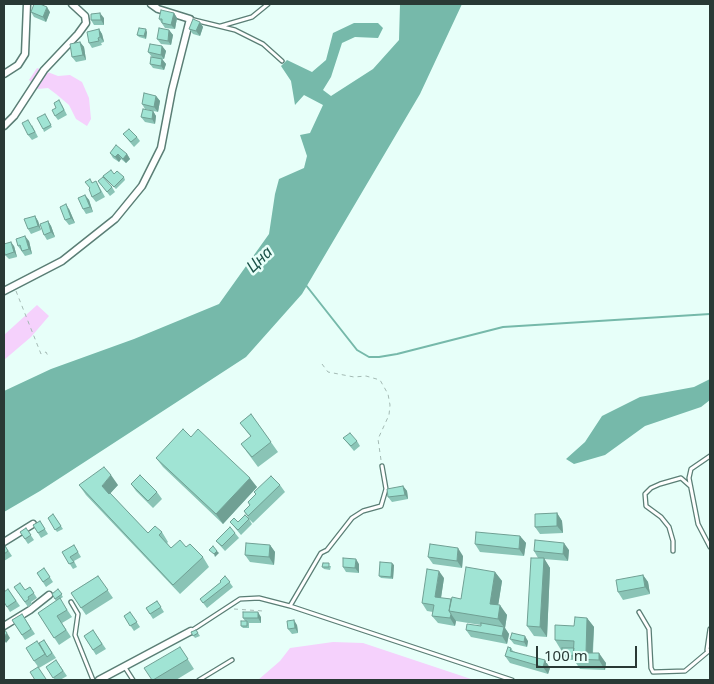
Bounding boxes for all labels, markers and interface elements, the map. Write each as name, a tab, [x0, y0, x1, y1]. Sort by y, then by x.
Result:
water label: Цна	[243, 243, 277, 277]
scale bar	[539, 636, 640, 668]
text: 100 m	[544, 645, 588, 665]

